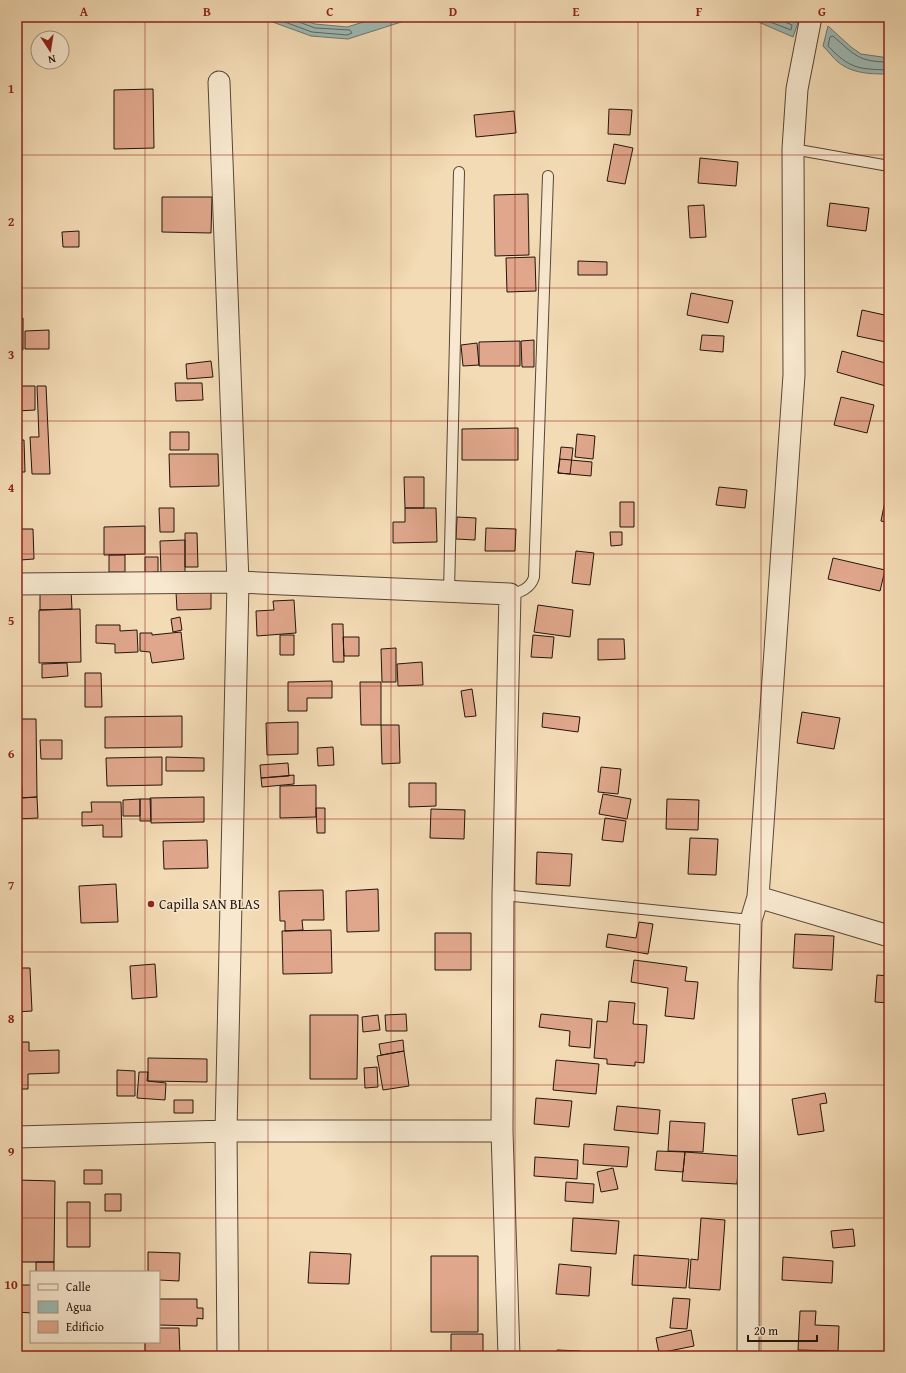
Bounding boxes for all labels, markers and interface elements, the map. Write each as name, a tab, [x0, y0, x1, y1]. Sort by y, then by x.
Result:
text: A	[80, 2, 89, 21]
text: B	[203, 2, 211, 21]
text: C	[326, 2, 334, 21]
text: D	[449, 2, 457, 21]
text: E	[573, 2, 580, 21]
text: F	[696, 2, 703, 21]
text: G	[818, 2, 826, 21]
north arrow	[30, 30, 70, 70]
text: N	[46, 51, 57, 69]
text: 1	[8, 79, 14, 98]
text: 2	[8, 212, 15, 231]
text: 3	[8, 345, 14, 364]
text: 4	[8, 478, 15, 497]
text: 5	[8, 611, 15, 630]
text: 6	[8, 744, 15, 763]
text: 7	[8, 876, 15, 895]
place label: Capilla SAN BLAS	[159, 894, 260, 914]
marker: Capilla SAN BLAS	[146, 899, 156, 909]
text: 8	[8, 1009, 15, 1028]
text: 9	[8, 1142, 15, 1161]
legend	[30, 1271, 160, 1343]
text: 10	[4, 1275, 18, 1294]
text: Calle	[66, 1278, 91, 1295]
text: Agua	[66, 1298, 92, 1315]
scale bar	[748, 1317, 817, 1343]
text: Edificio	[66, 1318, 104, 1335]
text: 20 m	[754, 1322, 778, 1339]

